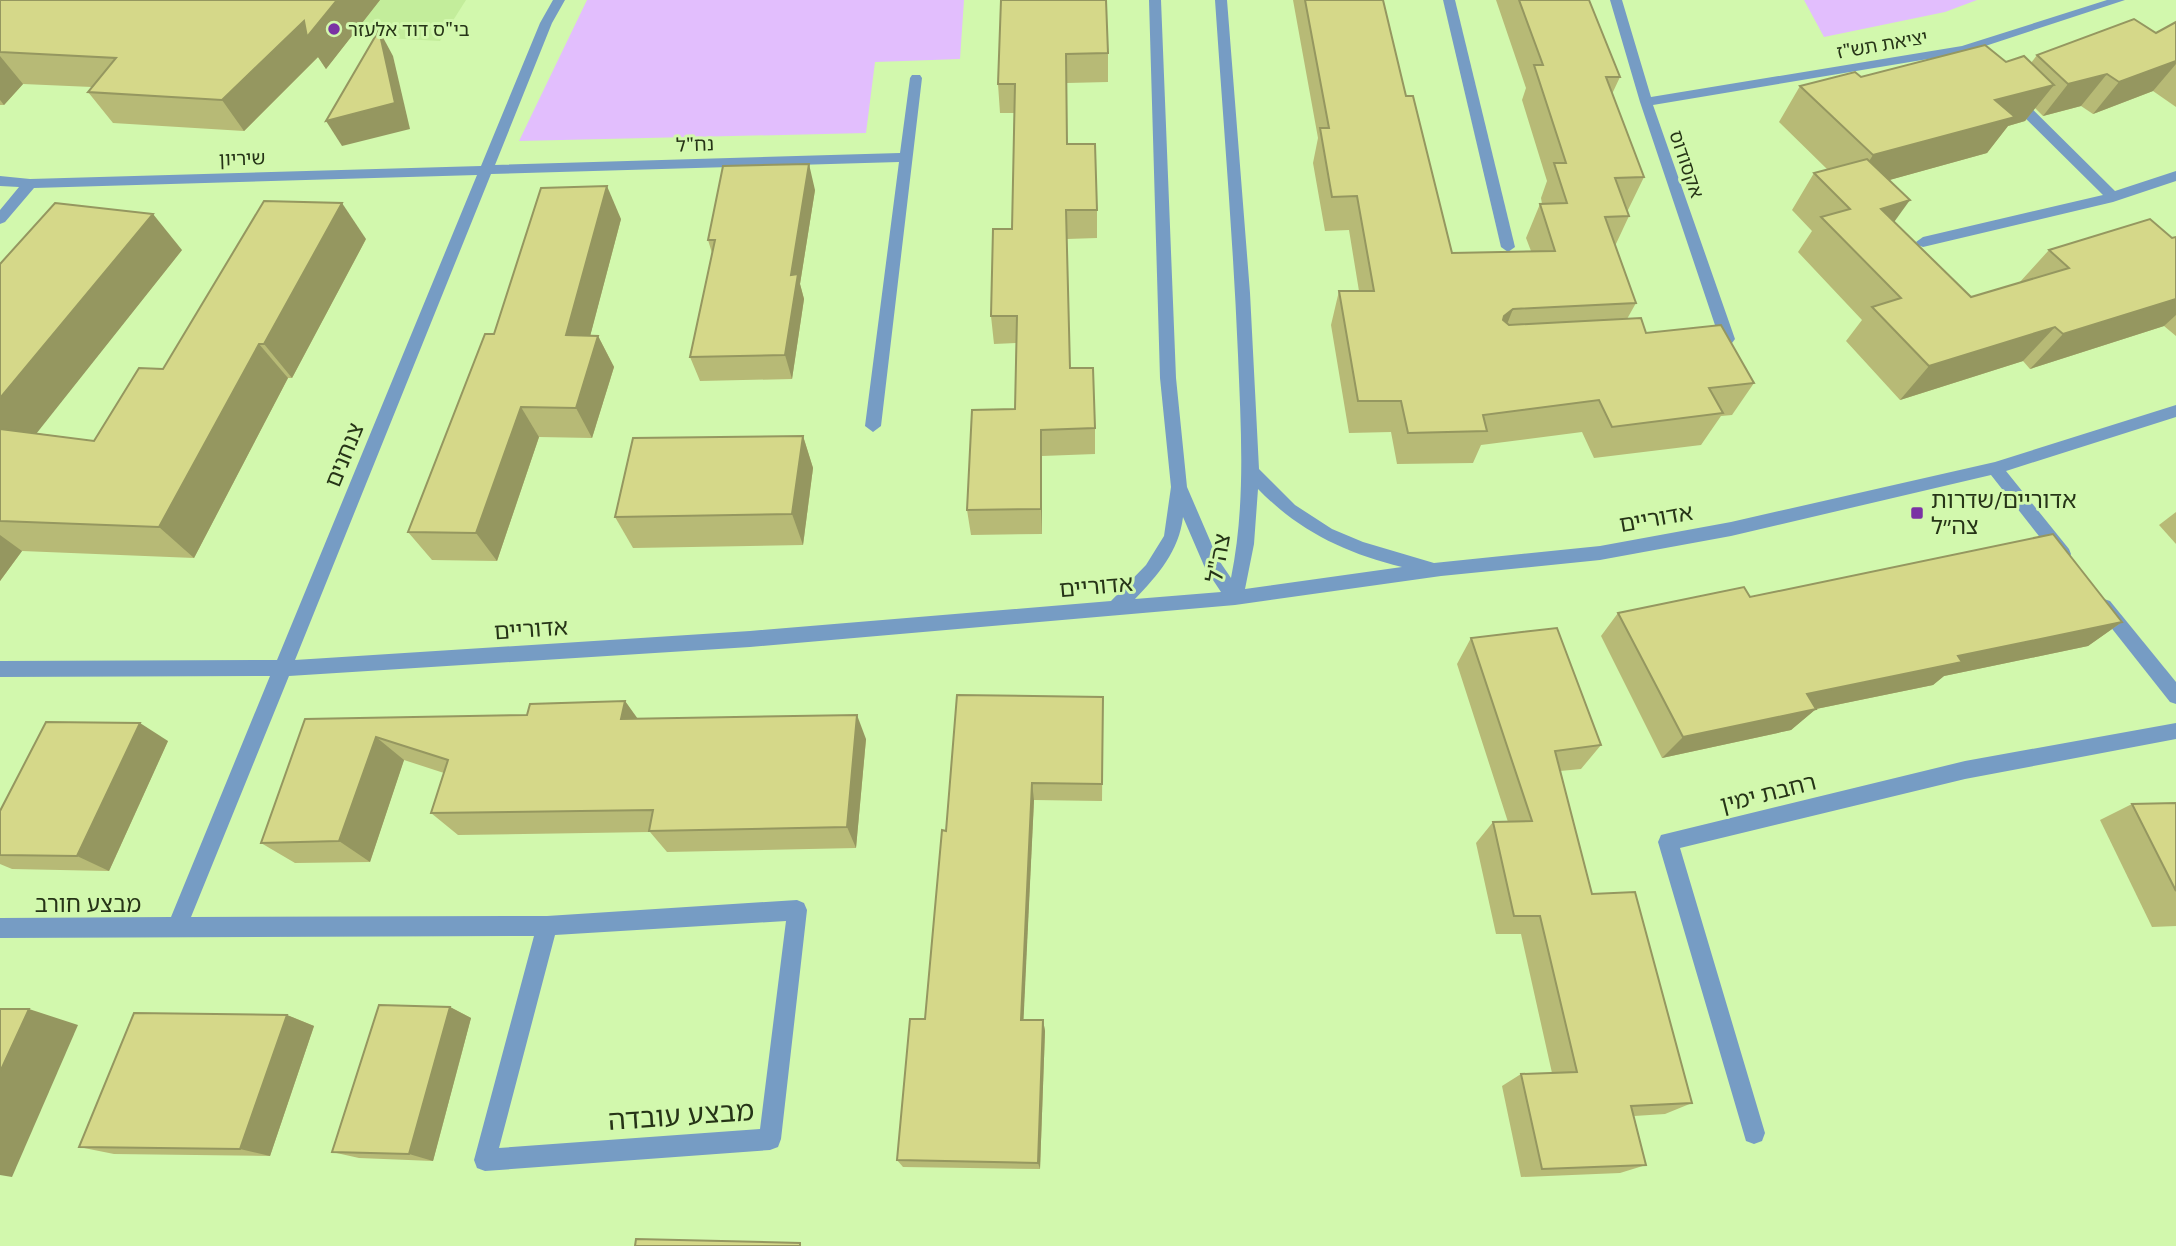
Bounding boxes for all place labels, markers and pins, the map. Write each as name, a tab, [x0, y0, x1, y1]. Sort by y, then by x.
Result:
place label: בי"ס דוד אלעזר	[348, 18, 470, 40]
marker: בי"ס דוד אלעזר	[326, 21, 342, 37]
place label: אדוריים/שדרות צה״ל	[1931, 486, 2077, 539]
marker: אדוריים/שדרות צה״ל	[1909, 505, 1925, 521]

